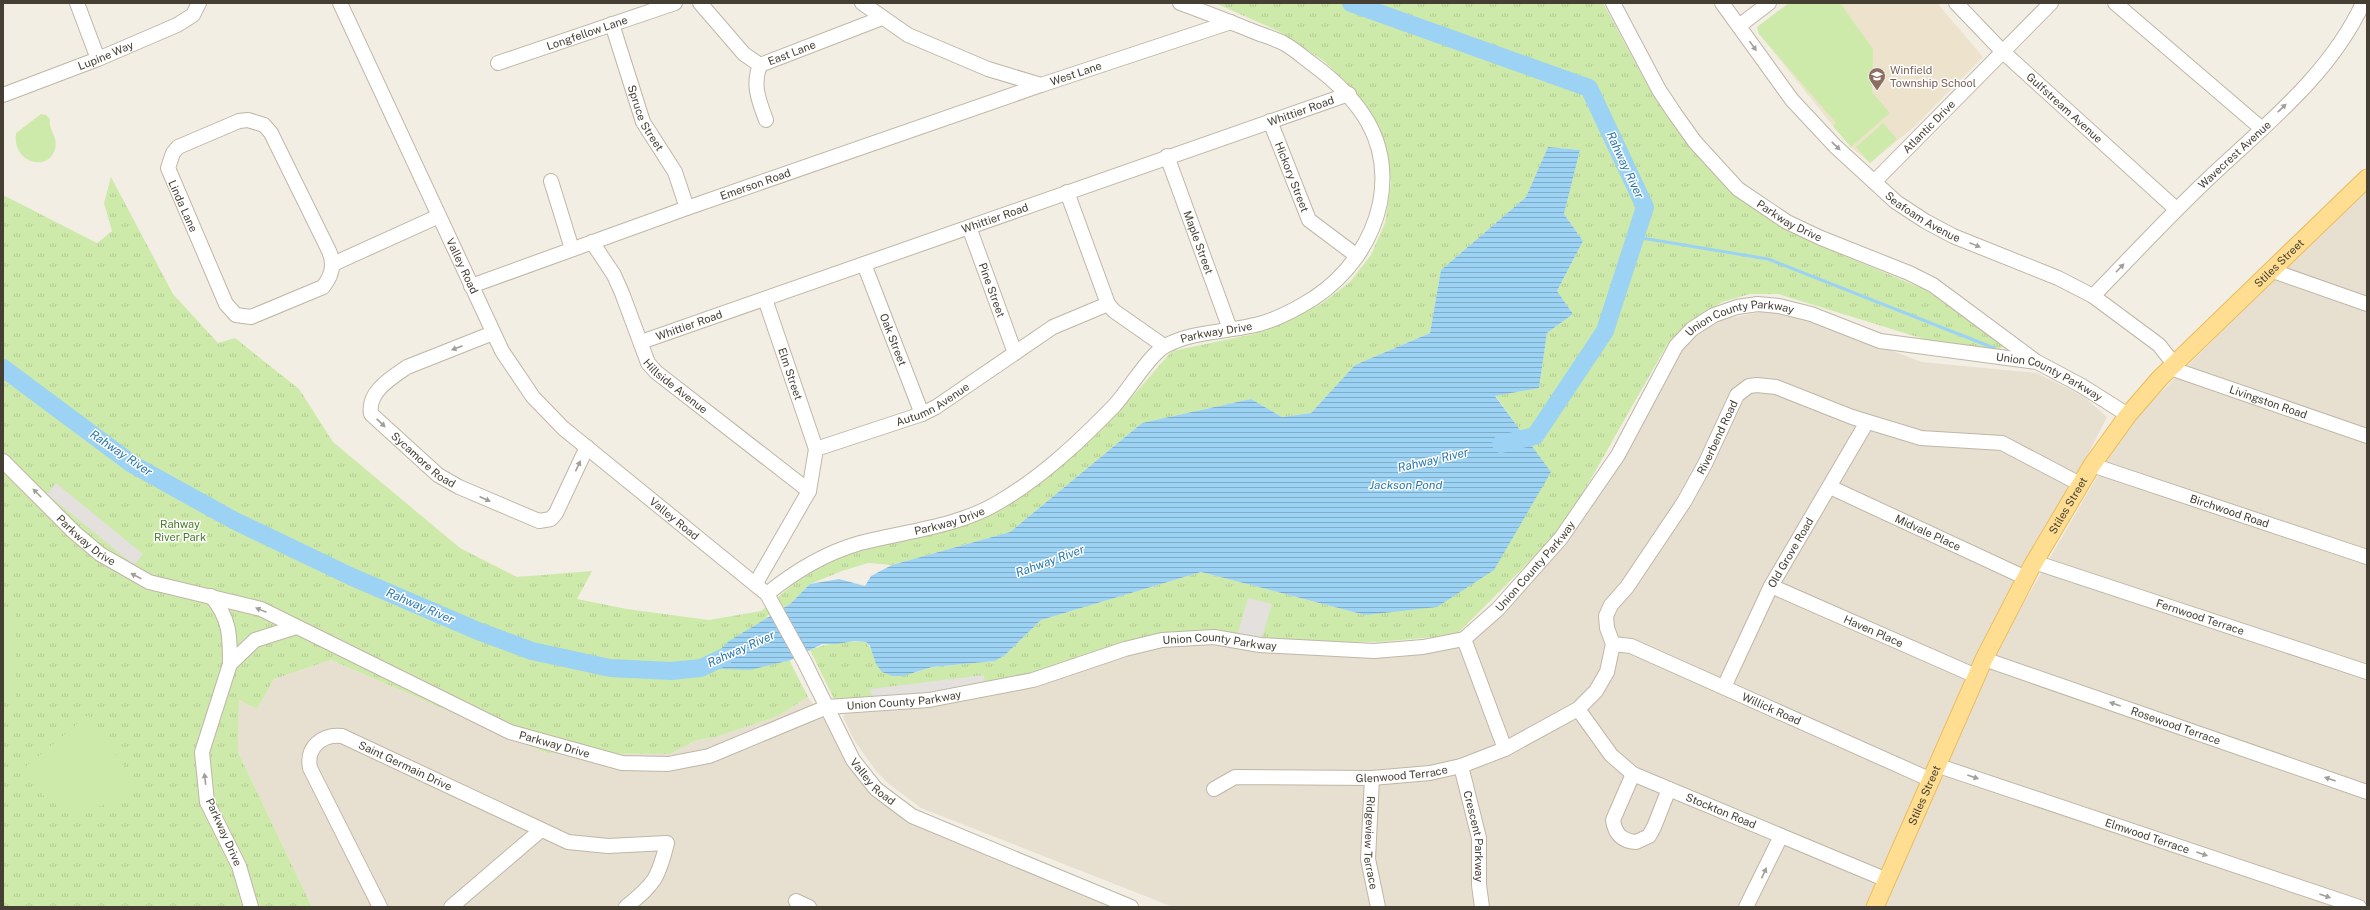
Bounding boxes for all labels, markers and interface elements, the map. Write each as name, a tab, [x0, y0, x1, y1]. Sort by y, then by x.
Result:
street label: Longfellow Lane	[545, 14, 629, 52]
street label: Lupine Way	[76, 38, 135, 72]
street label: East Lane	[766, 38, 817, 67]
one-way arrow	[1749, 41, 1757, 51]
street label: West Lane	[1049, 59, 1103, 88]
place label: Winfield Township School	[1890, 64, 1976, 89]
school or university icon: Winfield Township School	[1867, 66, 1887, 91]
street label: Gulfstream Avenue	[2024, 70, 2105, 145]
street label: Spruce Street	[626, 83, 666, 153]
street label: Whittier Road	[1266, 94, 1336, 128]
street label: Atlantic Drive	[1900, 98, 1957, 155]
one-way arrow	[2277, 103, 2287, 113]
street label: Wavecrest Avenue	[2196, 118, 2273, 191]
water label: Rahway River	[1603, 129, 1647, 201]
street label: Hickory Street	[1273, 140, 1311, 214]
one-way arrow	[1831, 141, 1841, 151]
street label: Emerson Road	[719, 167, 792, 202]
street label: Linda Lane	[166, 178, 200, 234]
street label: Seafoam Avenue	[1883, 189, 1962, 244]
street label: Parkway Drive	[1755, 198, 1824, 244]
street label: Whittier Road	[960, 201, 1030, 235]
street label: Maple Street	[1181, 209, 1215, 276]
street label: Valley Road	[444, 236, 480, 296]
street label: Stiles Street	[2252, 237, 2306, 290]
one-way arrow	[1970, 242, 1982, 248]
street label: Pine Street	[977, 261, 1007, 319]
one-way arrow	[2115, 263, 2125, 273]
street label: Union County Parkway	[1683, 298, 1795, 338]
street label: Whittier Road	[654, 308, 724, 342]
street label: Oak Street	[878, 312, 909, 367]
street label: Parkway Drive	[1179, 320, 1253, 345]
one-way arrow	[451, 345, 463, 351]
street label: Elm Street	[776, 346, 805, 401]
street label: Union County Parkway	[1995, 351, 2105, 403]
street label: Hillside Avenue	[641, 356, 710, 416]
street label: Autumn Avenue	[894, 380, 971, 428]
street label: Livingston Road	[2228, 383, 2309, 421]
street label: Riverbend Road	[1694, 398, 1740, 477]
one-way arrow	[376, 418, 386, 427]
water label: Rahway River	[87, 427, 155, 479]
street label: Sycamore Road	[389, 430, 458, 490]
water label: Rahway River	[1396, 445, 1470, 475]
one-way arrow	[575, 461, 581, 472]
street label: Stiles Street	[2047, 475, 2089, 536]
water label: Jackson Pond	[1370, 478, 1443, 492]
one-way arrow	[32, 488, 42, 498]
street label: Birchwood Road	[2188, 492, 2271, 530]
street label: Valley Road	[647, 495, 701, 542]
one-way arrow	[479, 496, 490, 502]
street label: Parkway Drive	[913, 505, 987, 537]
street label: Parkway Drive	[54, 512, 118, 568]
street label: Midvale Place	[1893, 512, 1963, 553]
street label: Old Grove Road	[1765, 516, 1816, 590]
park label: Rahway River Park	[154, 518, 206, 543]
street label: Union County Parkway	[1493, 518, 1577, 614]
water label: Rahway River	[1014, 542, 1087, 580]
one-way arrow	[131, 572, 142, 579]
water label: Rahway River	[384, 585, 456, 627]
street label: Fernwood Terrace	[2155, 597, 2246, 637]
one-way arrow	[255, 606, 267, 612]
street label: Haven Place	[1842, 613, 1905, 649]
water label: Rahway River	[705, 628, 777, 670]
street label: Union County Parkway	[1162, 631, 1277, 652]
street label: Union County Parkway	[846, 688, 962, 712]
street label: Willick Road	[1740, 690, 1803, 727]
one-way arrow	[2108, 701, 2120, 707]
street label: Rosewood Terrace	[2129, 704, 2222, 747]
street label: Parkway Drive	[518, 729, 591, 760]
street label: Saint Germain Drive	[357, 739, 454, 793]
street label: Valley Road	[848, 756, 898, 807]
street label: Glenwood Terrace	[1356, 763, 1449, 784]
street label: Stiles Street	[1906, 764, 1942, 827]
one-way arrow	[202, 773, 208, 785]
one-way arrow	[1967, 774, 1979, 780]
one-way arrow	[2324, 776, 2336, 782]
street label: Crescent Parkway	[1461, 789, 1485, 882]
street label: Stockton Road	[1684, 791, 1758, 831]
street label: Parkway Drive	[204, 796, 244, 868]
street label: Ridgeview Terrace	[1362, 796, 1380, 890]
street label: Elmwood Terrace	[2104, 816, 2191, 856]
one-way arrow	[2197, 851, 2209, 857]
one-way arrow	[1761, 867, 1767, 878]
one-way arrow	[2320, 893, 2332, 899]

